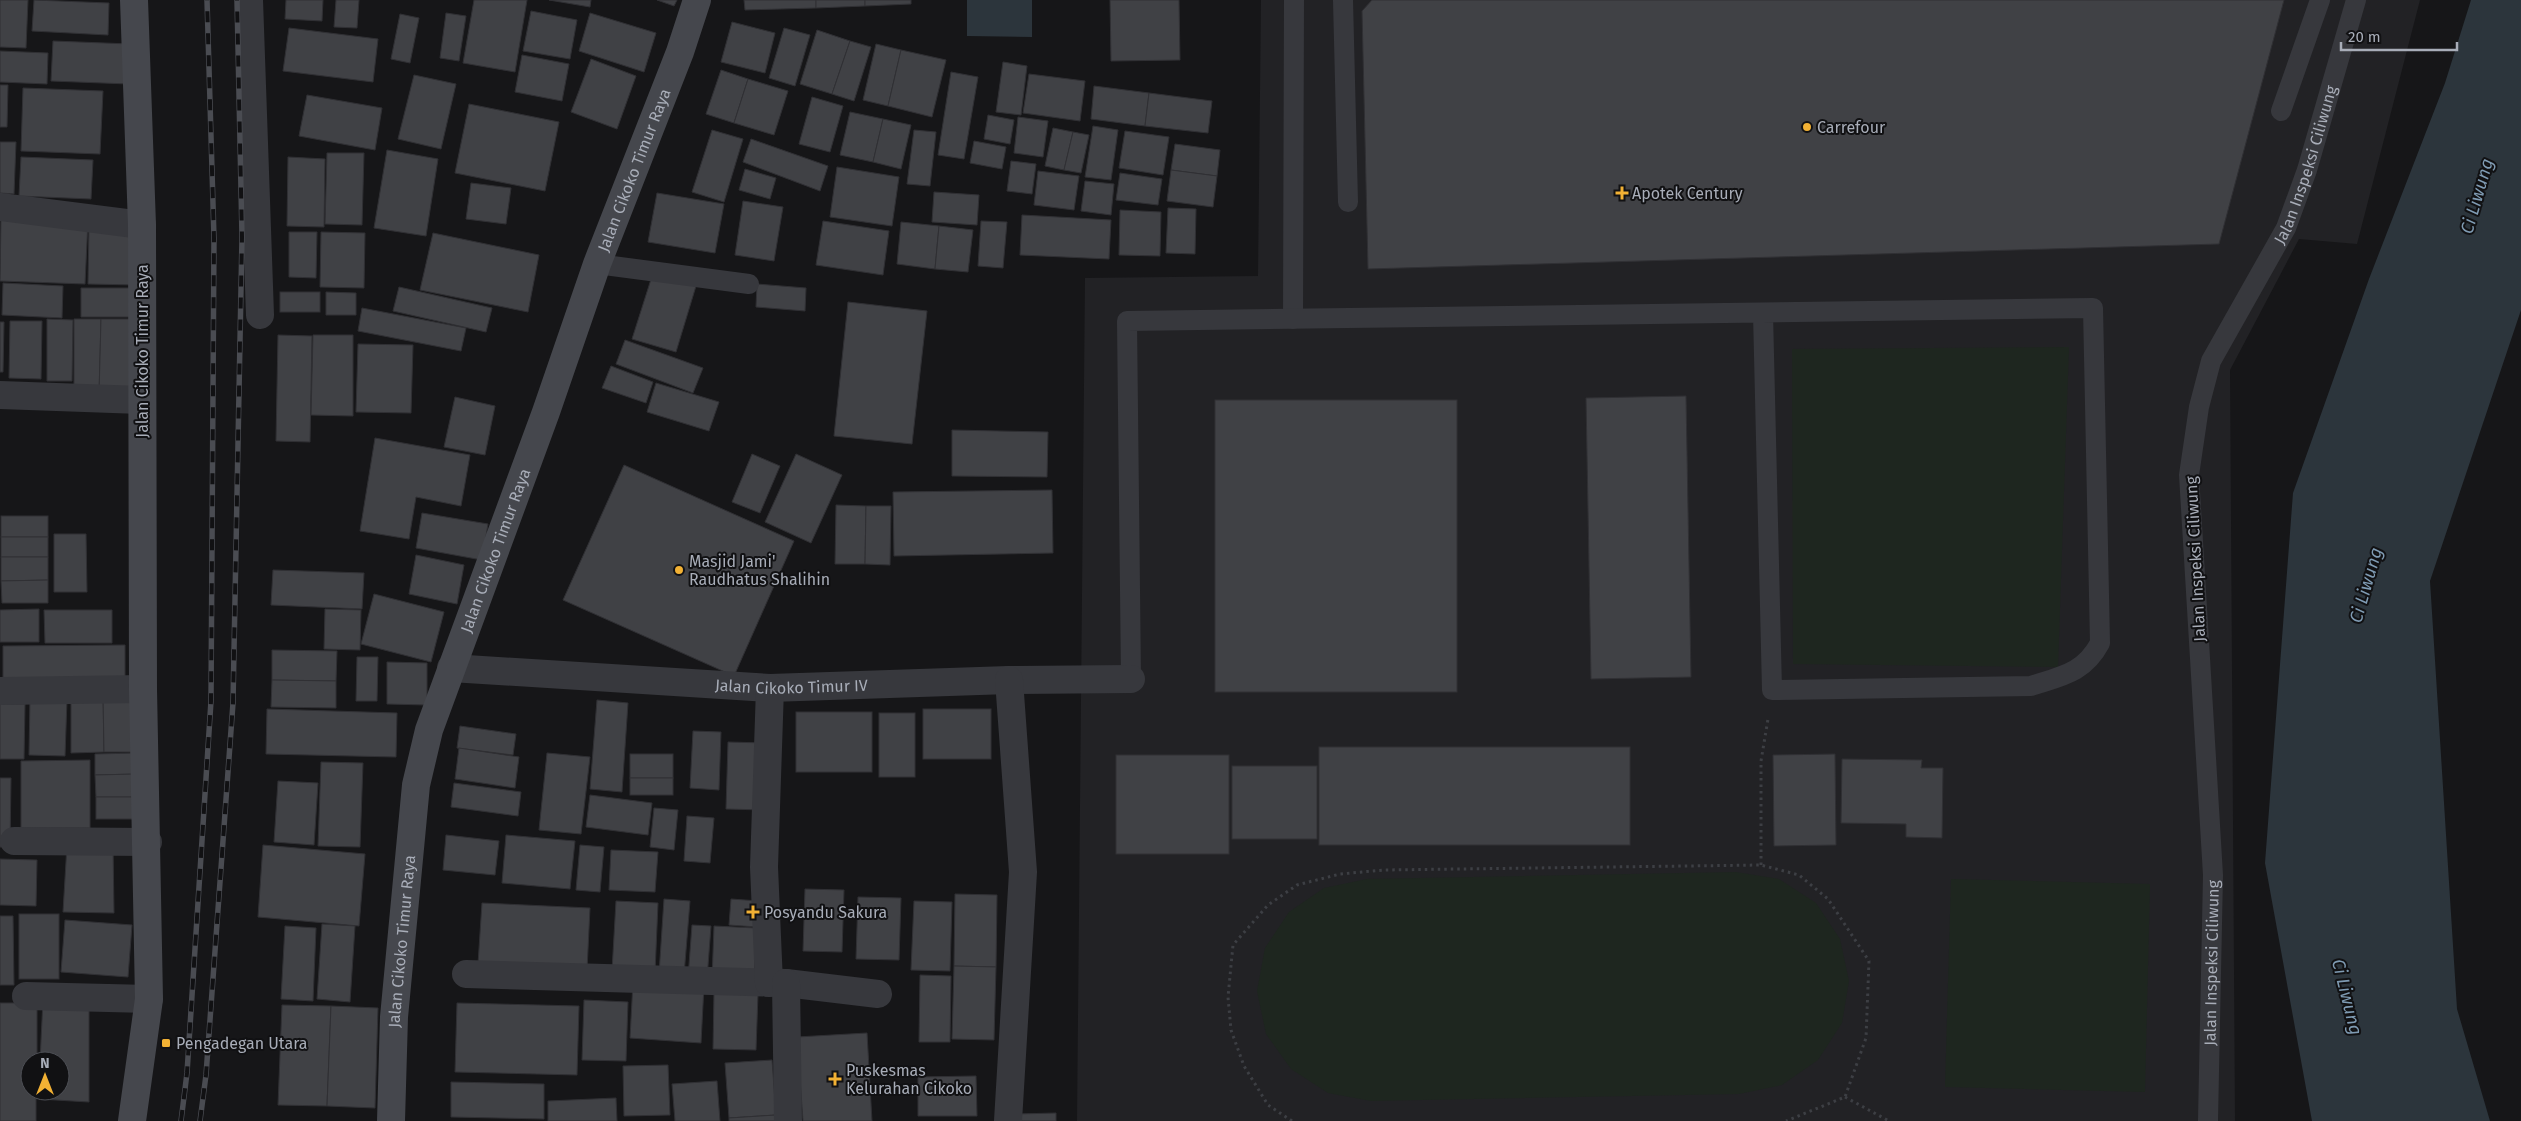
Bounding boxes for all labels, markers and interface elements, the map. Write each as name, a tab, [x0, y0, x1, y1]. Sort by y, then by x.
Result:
scale bar	[2341, 20, 2457, 52]
text: 20 m	[2348, 28, 2381, 46]
street label: Jalan Inspeksi Ciliwung	[2270, 83, 2341, 247]
street label: Jalan Cikoko Timur Raya	[594, 86, 675, 254]
place label: Carrefour	[1817, 118, 1886, 137]
marker: Carrefour	[1801, 121, 1813, 133]
water label: Ci Liwung	[2456, 156, 2498, 236]
place label: Apotek Century	[1632, 184, 1743, 203]
marker: Apotek Century	[1616, 187, 1628, 199]
street label: Jalan Cikoko Timur Raya	[133, 264, 152, 438]
street label: Jalan Cikoko Timur Raya	[457, 466, 534, 635]
street label: Jalan Inspeksi Ciliwung	[2182, 475, 2209, 642]
water label: Ci Liwung	[2345, 545, 2387, 625]
place label: Masjid Jami' Raudhatus Shalihin	[689, 552, 830, 589]
marker: Masjid Jami' Raudhatus Shalihin	[673, 564, 685, 576]
street label: Jalan Cikoko Timur IV	[714, 676, 868, 698]
street label: Jalan Cikoko Timur Raya	[385, 854, 419, 1028]
street label: Jalan Inspeksi Ciliwung	[2201, 879, 2223, 1046]
place label: Posyandu Sakura	[764, 903, 887, 922]
marker: Posyandu Sakura	[746, 905, 760, 919]
water label: Ci Liwung	[2327, 957, 2367, 1037]
place label: Pengadegan Utara	[176, 1034, 308, 1053]
marker: Pengadegan Utara	[160, 1037, 172, 1049]
north arrow	[20, 1051, 70, 1101]
text: N	[40, 1055, 50, 1072]
place label: Puskesmas Kelurahan Cikoko	[846, 1061, 972, 1098]
marker: Puskesmas Kelurahan Cikoko	[828, 1072, 842, 1086]

